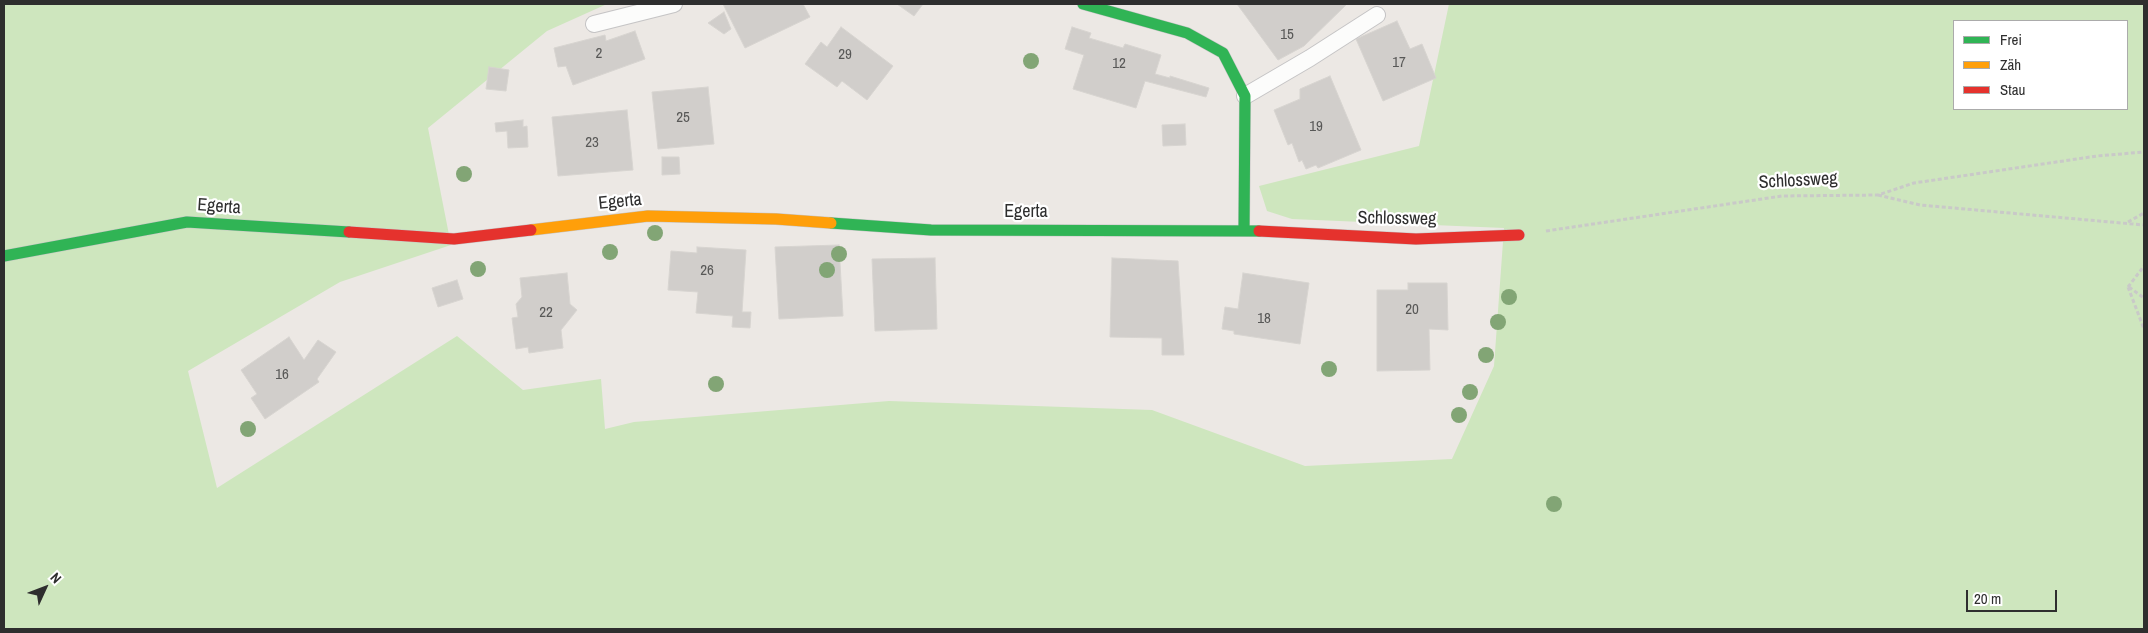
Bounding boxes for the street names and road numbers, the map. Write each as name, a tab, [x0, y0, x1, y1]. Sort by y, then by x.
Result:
street label: Schlossweg	[1758, 168, 1838, 194]
street label: Egerta	[597, 189, 643, 215]
street label: Egerta	[197, 195, 241, 219]
street label: Egerta	[1004, 201, 1048, 223]
street label: Schlossweg	[1357, 208, 1437, 230]

